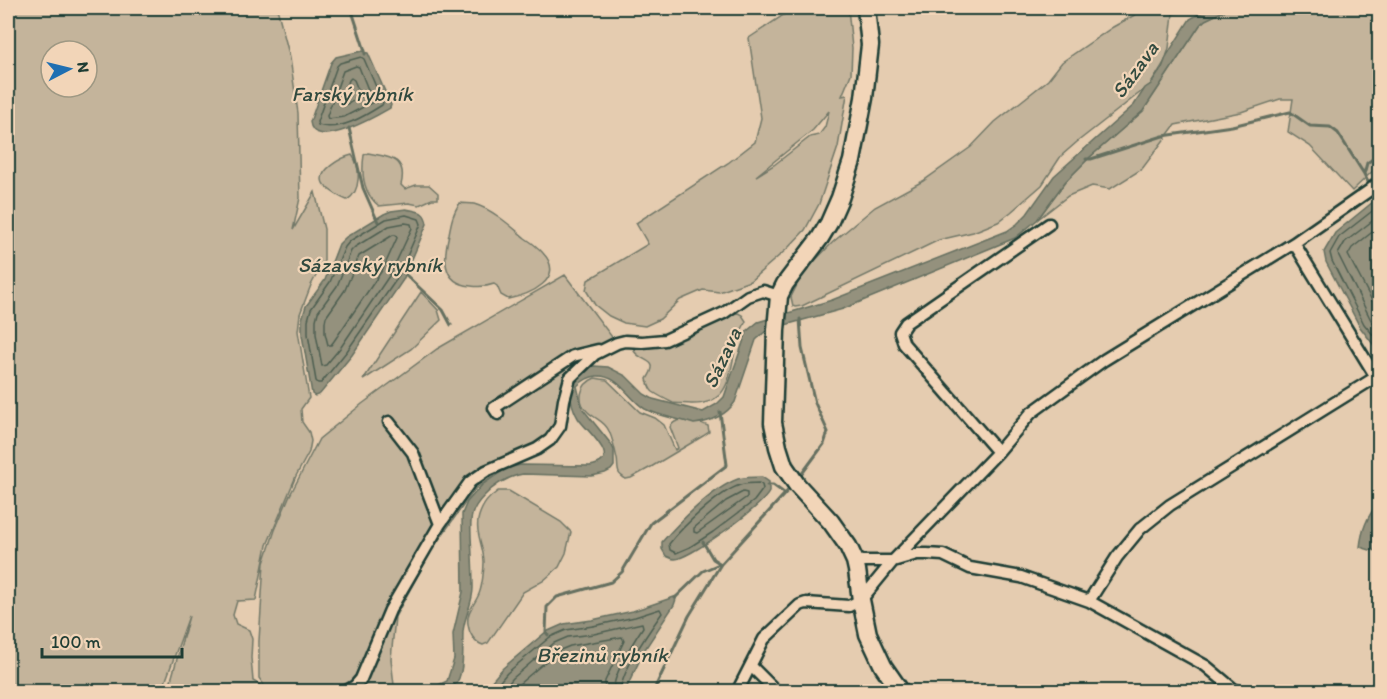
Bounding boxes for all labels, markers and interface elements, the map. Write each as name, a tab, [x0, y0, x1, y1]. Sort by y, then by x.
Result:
water label: Sázava	[1106, 36, 1164, 103]
north arrow	[39, 39, 99, 99]
text: N	[73, 61, 93, 74]
water label: Farský rybník	[291, 81, 414, 106]
water label: Sázavský rybník	[298, 252, 443, 277]
water label: Sázava	[697, 323, 747, 392]
scale bar	[42, 621, 182, 659]
text: 100 m	[51, 631, 101, 653]
water label: Březinů rybník	[536, 642, 669, 667]

